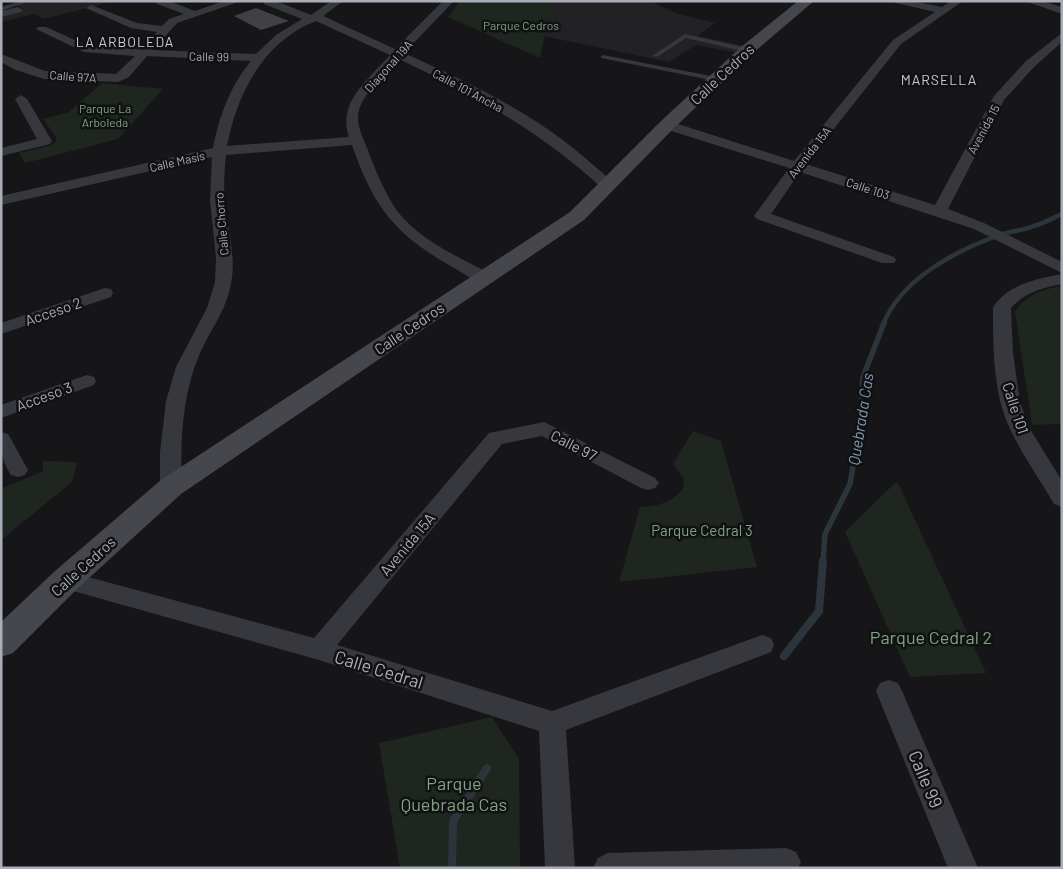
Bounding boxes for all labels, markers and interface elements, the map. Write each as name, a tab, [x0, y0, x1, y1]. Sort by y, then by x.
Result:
park label: Parque Cedros	[483, 18, 559, 32]
district label: LA ARBOLEDA	[76, 33, 174, 50]
street label: Diagonal 19A	[361, 37, 415, 95]
street label: Calle Cedros	[686, 40, 758, 108]
street label: Calle 99	[189, 49, 229, 63]
street label: Calle 101 Ancha	[431, 66, 505, 114]
street label: Calle 97A	[49, 67, 97, 85]
district label: MARSELLA	[901, 71, 977, 88]
park label: Parque La Arboleda	[79, 101, 131, 129]
street label: Avenida 15	[964, 102, 1002, 156]
street label: Avenida 15A	[785, 124, 833, 180]
street label: Calle Masís	[148, 148, 206, 174]
street label: Calle 103	[845, 174, 891, 202]
street label: Calle Chorro	[211, 192, 231, 256]
street label: Acceso 2	[22, 293, 84, 329]
street label: Calle Cedros	[371, 298, 447, 358]
water label: Quebrada Cas	[843, 371, 877, 466]
street label: Acceso 3	[13, 378, 75, 414]
street label: Calle 101	[999, 380, 1033, 436]
street label: Calle 97	[548, 426, 600, 464]
street label: Avenida 15A	[376, 509, 438, 579]
park label: Parque Cedral 3	[651, 521, 753, 539]
street label: Calle Cedros	[47, 532, 119, 600]
park label: Parque Cedral 2	[870, 626, 992, 648]
street label: Calle Cedral	[332, 645, 426, 693]
street label: Calle 99	[904, 747, 948, 811]
park label: Parque Quebrada Cas	[401, 772, 507, 815]

